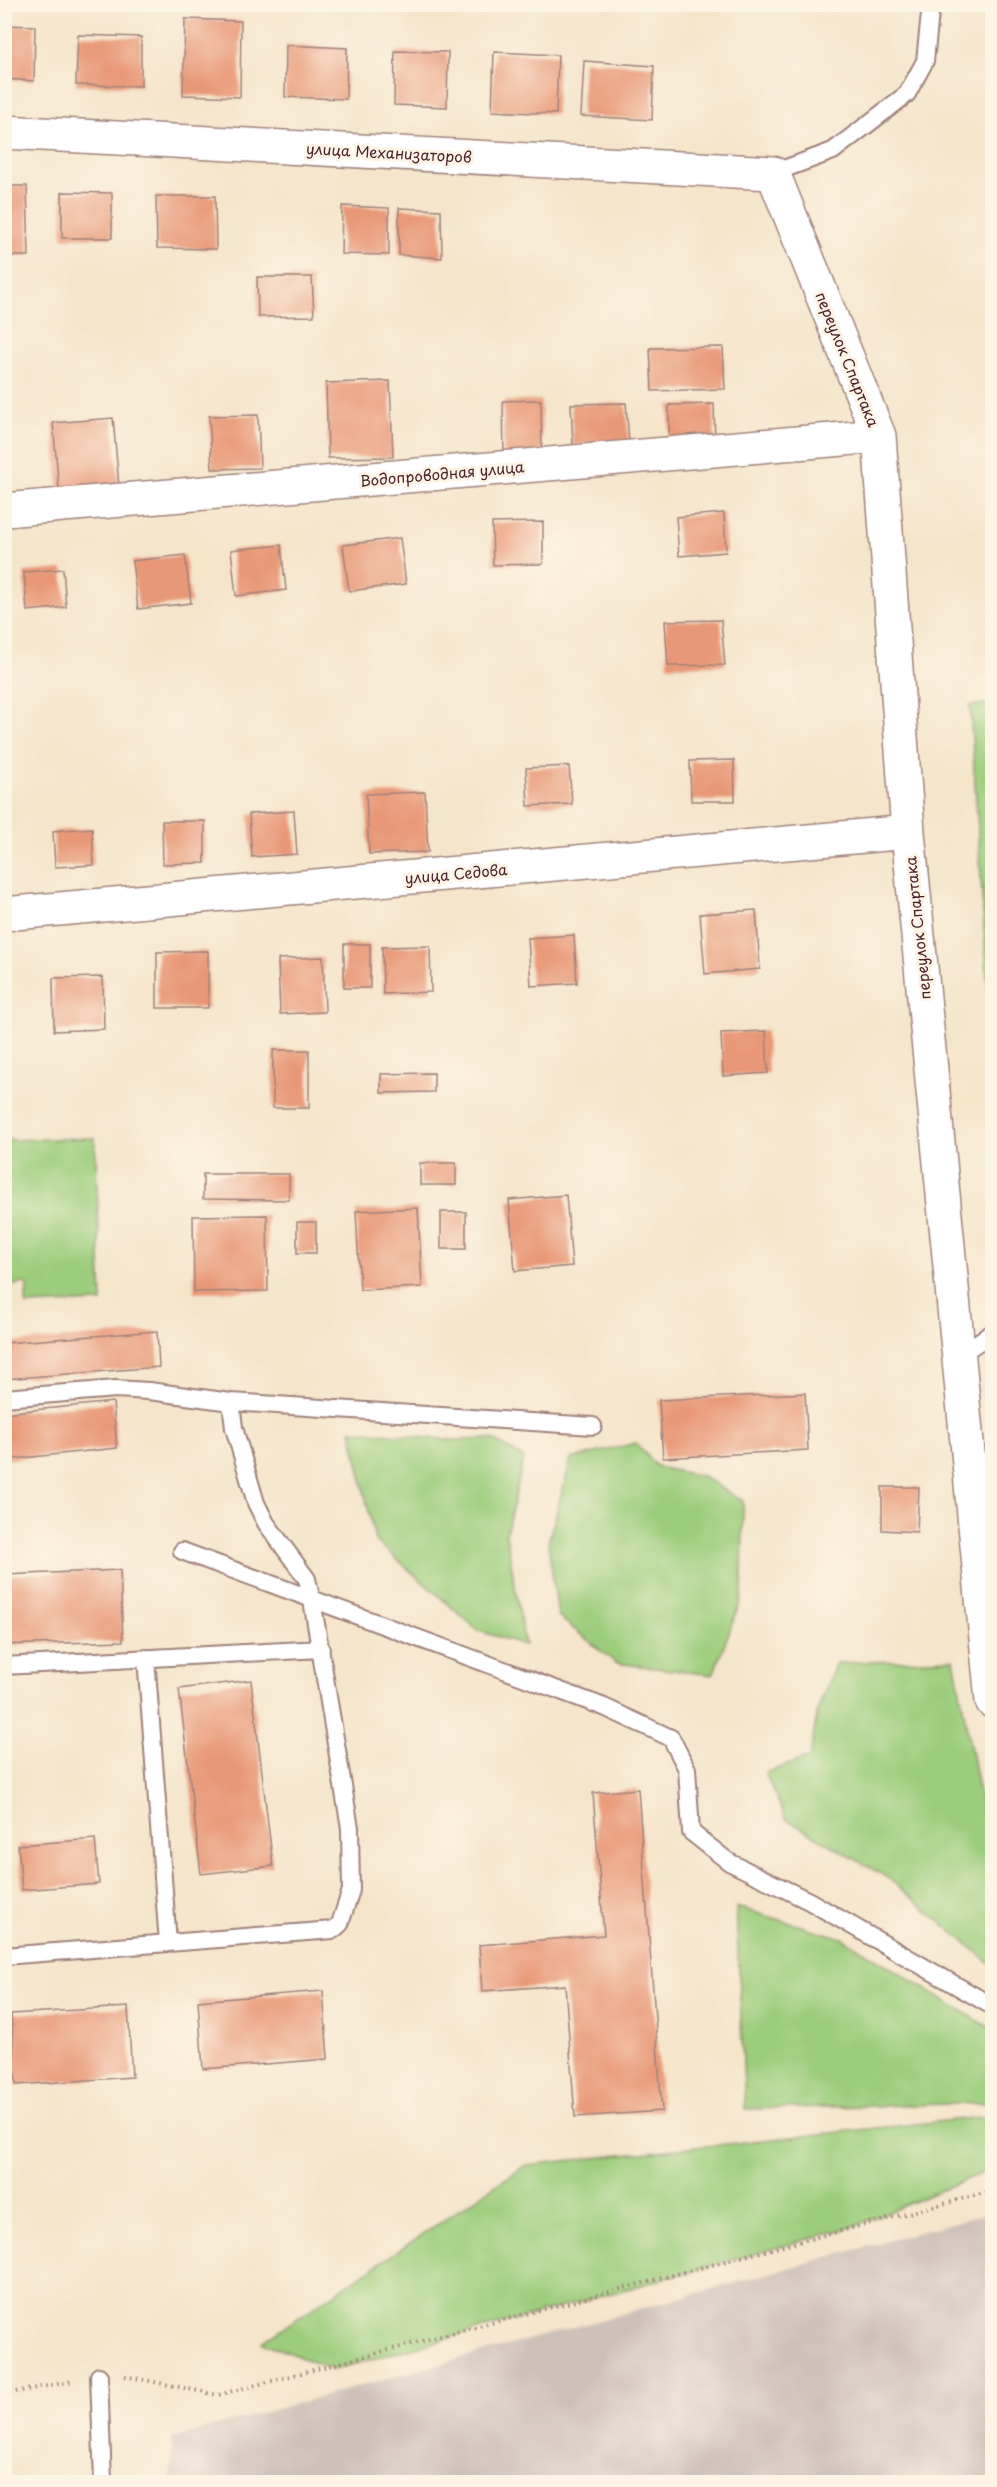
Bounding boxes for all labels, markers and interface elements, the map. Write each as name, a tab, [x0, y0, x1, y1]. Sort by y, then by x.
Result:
street label: улица Механизаторов	[306, 136, 473, 168]
street label: переулок Спартака	[810, 288, 886, 431]
street label: Водопроводная улица	[359, 454, 526, 492]
street label: переулок Спартака	[898, 855, 936, 1001]
street label: улица Седова	[404, 857, 509, 889]

